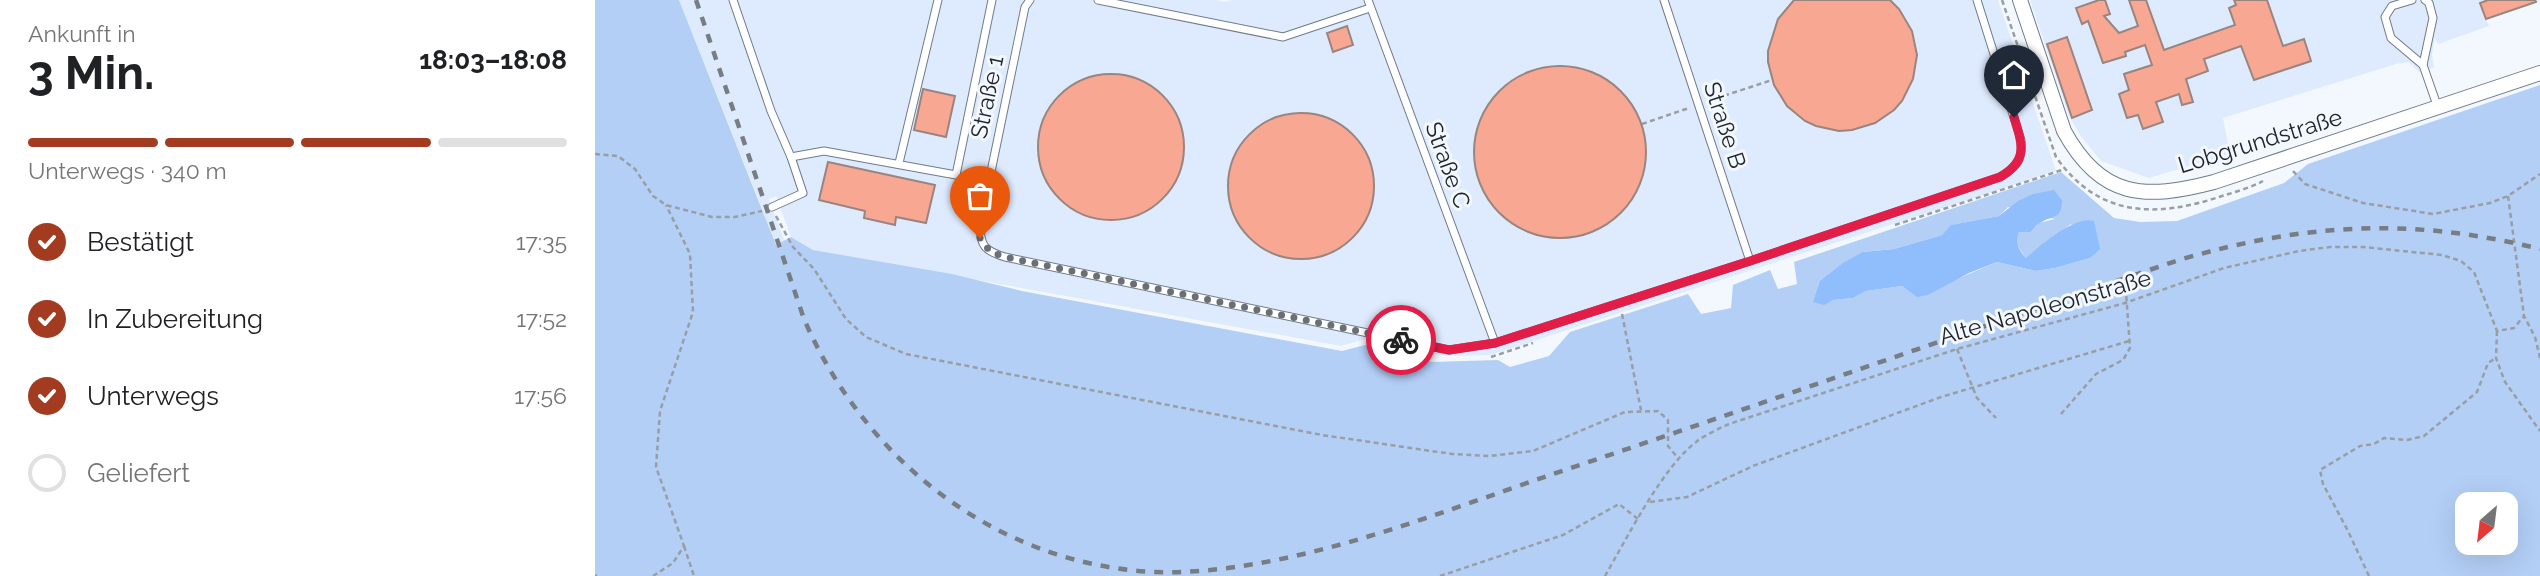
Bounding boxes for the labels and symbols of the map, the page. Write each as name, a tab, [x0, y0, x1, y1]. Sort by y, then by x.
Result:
pin	[1984, 45, 2044, 117]
street label: Straße 1	[965, 53, 1008, 141]
street label: Straße B	[1699, 78, 1752, 172]
street label: Lobgrundstraße	[2175, 103, 2345, 178]
street label: Straße C	[1420, 118, 1477, 212]
pin	[950, 166, 1010, 238]
street label: Alte Napoleonstraße	[1936, 263, 2154, 350]
courier	[1366, 305, 1436, 375]
north arrow	[2455, 492, 2518, 555]

